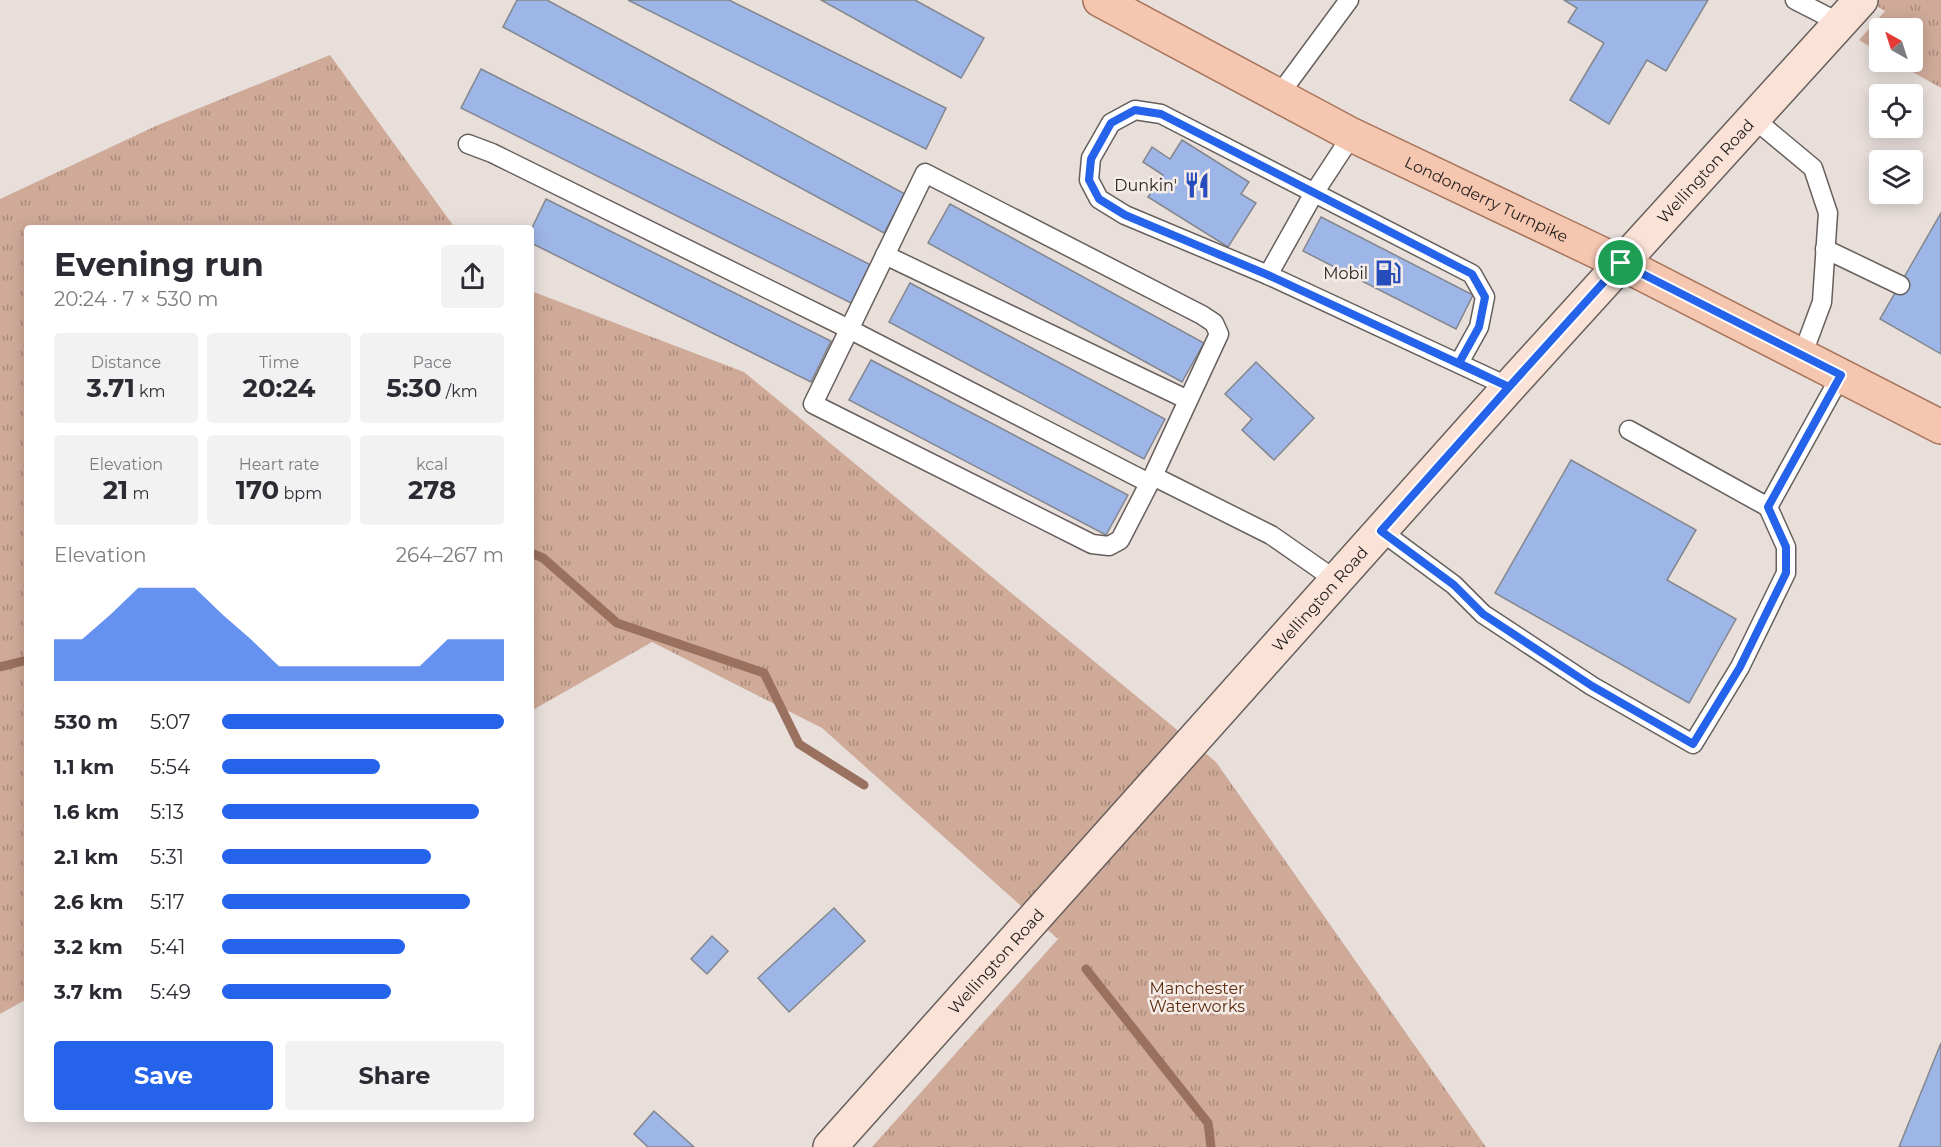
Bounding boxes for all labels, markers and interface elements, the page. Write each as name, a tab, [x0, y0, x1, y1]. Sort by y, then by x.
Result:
north arrow	[1869, 18, 1923, 72]
map controls	[1869, 18, 1923, 204]
button: locate	[1869, 84, 1923, 138]
street label: Wellington Road	[1653, 115, 1758, 228]
button: layers	[1869, 150, 1923, 204]
street label: Londonderry Turnpike	[1402, 153, 1571, 247]
restaurant icon: Dunkin'	[1182, 170, 1212, 200]
place label: Dunkin'	[1114, 176, 1177, 195]
pin	[1595, 237, 1646, 288]
text: Evening run	[54, 244, 264, 284]
button: share	[441, 245, 504, 308]
icon: arrive	[1604, 246, 1637, 279]
fuel station icon: Mobil	[1373, 258, 1403, 288]
place label: Mobil	[1323, 264, 1368, 283]
text: 20:24 · 7 × 530 m	[54, 287, 218, 311]
text: Distance	[91, 353, 161, 372]
text: Time	[259, 353, 299, 372]
text: Pace	[412, 353, 452, 372]
text: 3.71	[87, 372, 135, 404]
text: 20:24	[243, 372, 315, 404]
text: 5:30	[386, 372, 442, 404]
text: km	[135, 382, 165, 401]
text: /km	[442, 382, 478, 401]
text: Elevation	[89, 455, 163, 474]
text: Heart rate	[239, 455, 319, 474]
text: kcal	[416, 455, 448, 474]
text: 21	[103, 474, 128, 506]
text: 170	[236, 474, 279, 506]
text: 278	[408, 474, 456, 506]
text: m	[128, 484, 149, 503]
text: bpm	[279, 484, 322, 503]
text: Elevation	[54, 543, 146, 567]
text: 264–267 m	[396, 543, 504, 567]
street label: Wellington Road	[1268, 543, 1372, 656]
text: 530 m	[54, 710, 118, 734]
text: 5:07	[150, 710, 190, 734]
text: 1.1 km	[54, 755, 114, 779]
text: 5:54	[150, 755, 190, 779]
text: 1.6 km	[54, 800, 119, 824]
text: 5:13	[150, 800, 184, 824]
text: 2.1 km	[54, 845, 118, 869]
text: 5:31	[150, 845, 184, 869]
text: 2.6 km	[54, 890, 123, 914]
text: 5:17	[150, 890, 185, 914]
street label: Wellington Road	[944, 905, 1048, 1018]
text: 3.2 km	[54, 935, 123, 959]
text: 5:41	[150, 935, 186, 959]
park label: Manchester Waterworks	[1149, 979, 1245, 1016]
text: 3.7 km	[54, 980, 123, 1004]
text: 5:49	[150, 980, 191, 1004]
button: Save	[54, 1041, 273, 1110]
button: Share	[285, 1041, 504, 1110]

